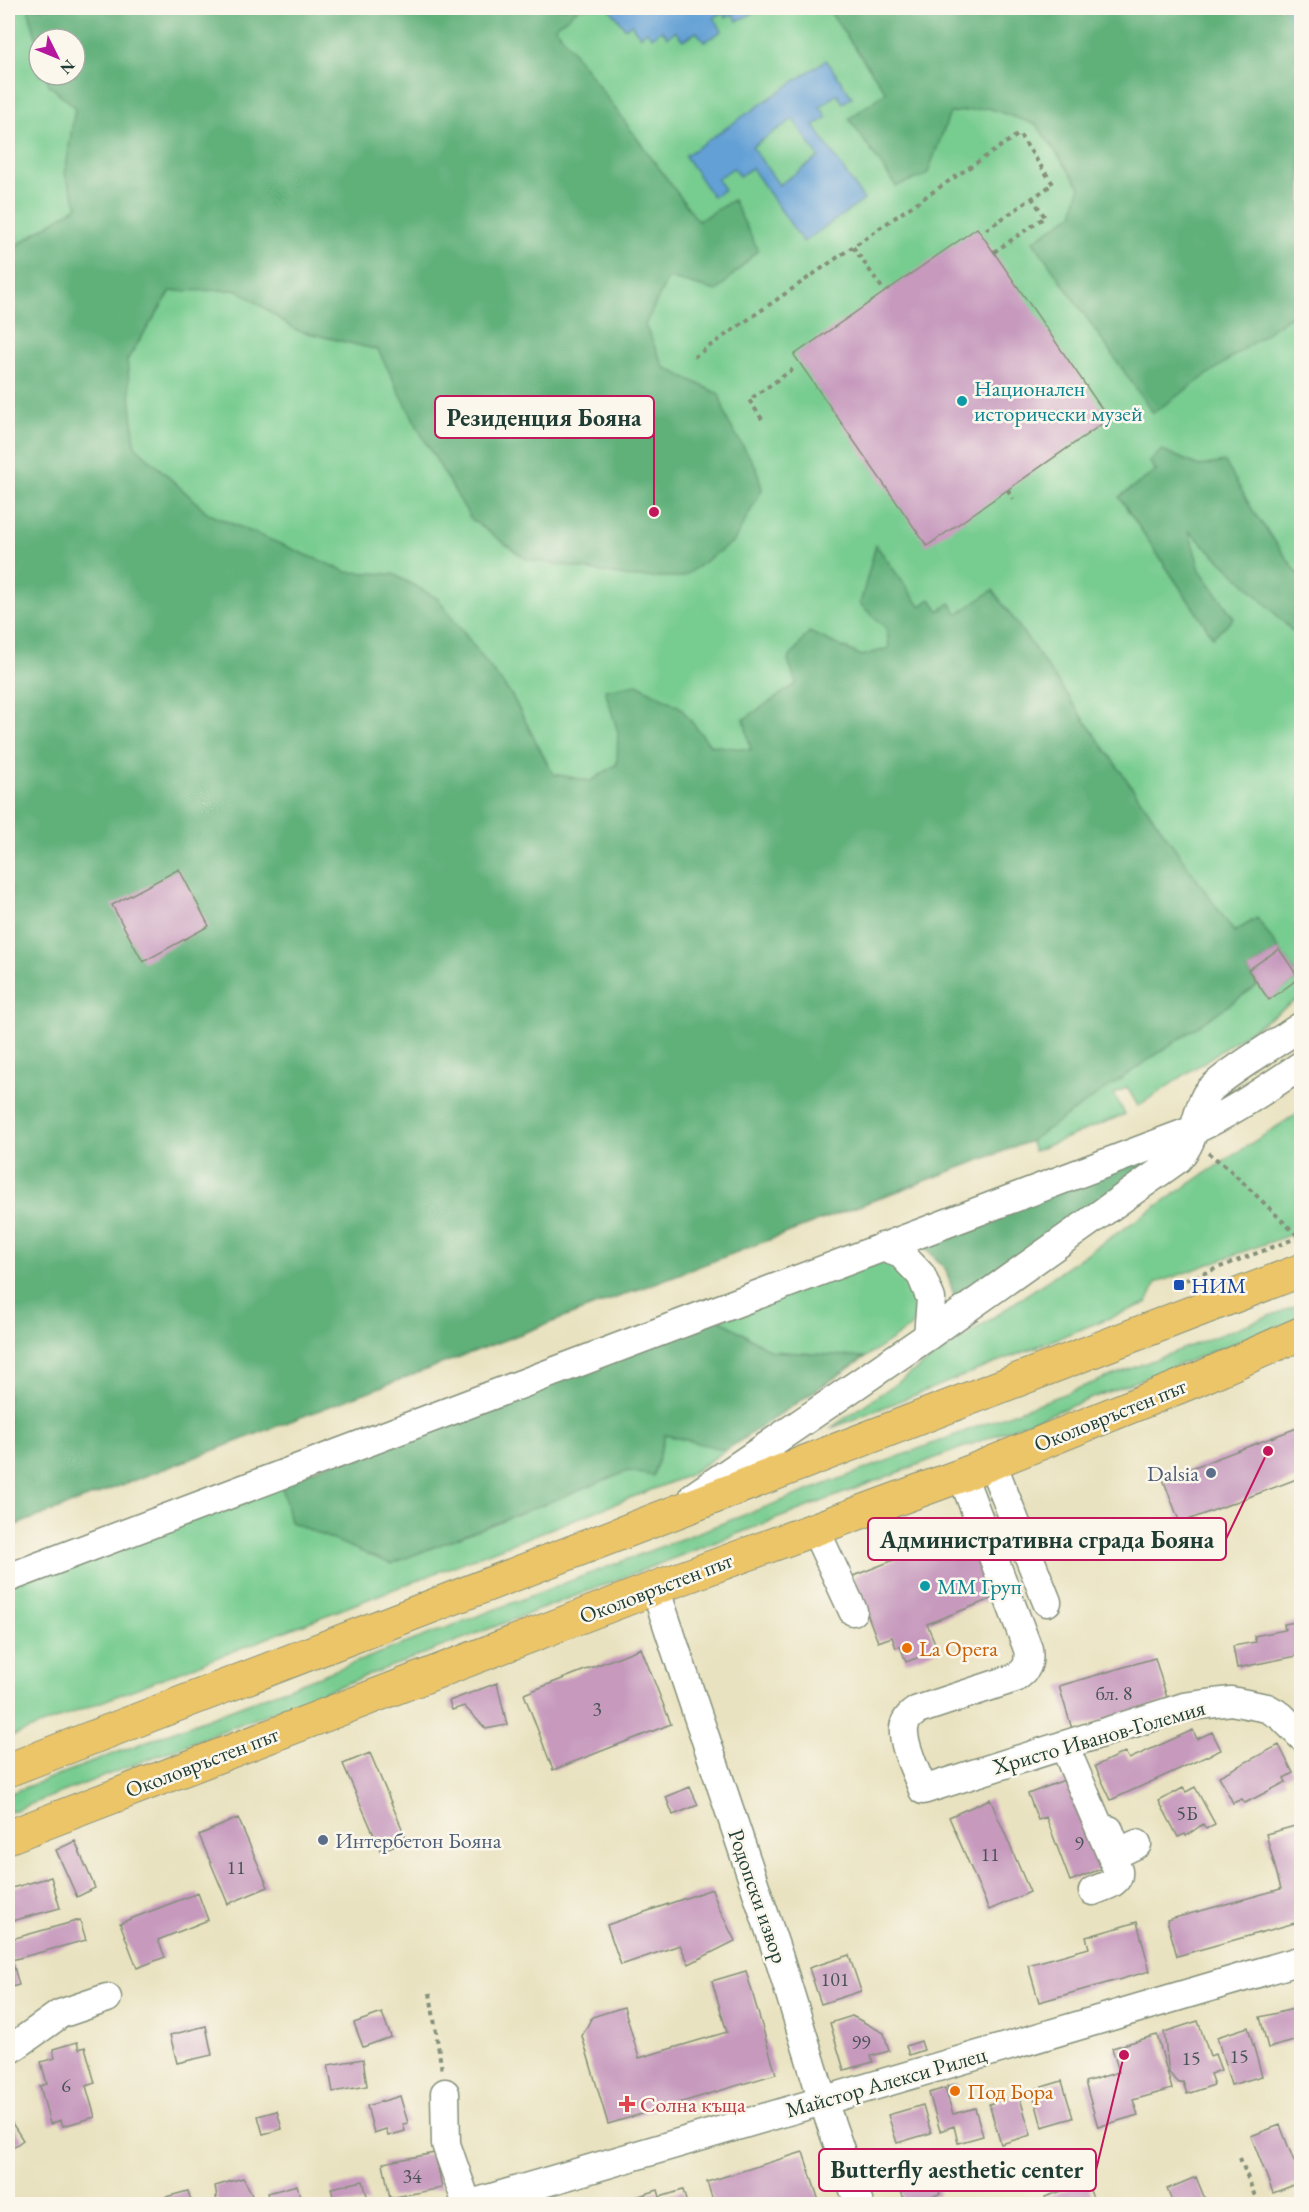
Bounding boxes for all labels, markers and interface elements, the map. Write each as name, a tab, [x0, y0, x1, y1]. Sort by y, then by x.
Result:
north arrow	[27, 27, 87, 87]
text: N	[55, 55, 80, 79]
place label: Национален исторически музей	[974, 374, 1143, 428]
marker: Национален исторически музей	[955, 394, 969, 408]
callout: Резиденция Бояна	[435, 396, 654, 438]
text: Резиденция Бояна	[446, 402, 642, 433]
place label: НИМ	[1191, 1271, 1246, 1300]
marker: НИМ	[1172, 1278, 1186, 1292]
street label: Околовръстен път	[1030, 1371, 1190, 1459]
place label: Dalsia	[1147, 1459, 1199, 1488]
marker: Dalsia	[1204, 1466, 1218, 1480]
callout: Административна сграда Бояна	[868, 1518, 1226, 1560]
text: Административна сграда Бояна	[879, 1524, 1215, 1555]
street label: Околовръстен път	[575, 1545, 737, 1631]
place label: ММ Груп	[937, 1572, 1022, 1601]
marker: ММ Груп	[918, 1579, 932, 1593]
place label: La Opera	[919, 1634, 998, 1663]
marker: La Opera	[900, 1641, 914, 1655]
house number: бл. 8	[1096, 1680, 1132, 1706]
street label: Христо Иванов-Големия	[989, 1693, 1209, 1781]
house number: 3	[592, 1696, 602, 1722]
street label: Околовръстен път	[121, 1719, 283, 1805]
house number: 5Б	[1176, 1800, 1198, 1826]
street label: Родопски извор	[721, 1825, 795, 1967]
place label: Интербетон Бояна	[335, 1826, 502, 1855]
house number: 9	[1074, 1830, 1084, 1856]
marker: Интербетон Бояна	[316, 1833, 330, 1847]
house number: 11	[980, 1841, 1000, 1867]
house number: 11	[226, 1854, 246, 1880]
house number: 101	[821, 1966, 849, 1992]
house number: 99	[851, 2029, 871, 2055]
street label: Майстор Алекси Рилец	[782, 2039, 991, 2125]
house number: 15	[1229, 2043, 1249, 2069]
house number: 15	[1181, 2045, 1201, 2071]
house number: 6	[61, 2072, 71, 2098]
place label: Под Бора	[967, 2077, 1054, 2106]
marker: Под Бора	[948, 2084, 962, 2098]
place label: Солна къща	[640, 2090, 746, 2119]
marker: Солна къща	[618, 2095, 636, 2113]
callout: Butterfly aesthetic center	[819, 2149, 1096, 2191]
text: Butterfly aesthetic center	[830, 2154, 1084, 2186]
house number: 34	[402, 2163, 422, 2189]

